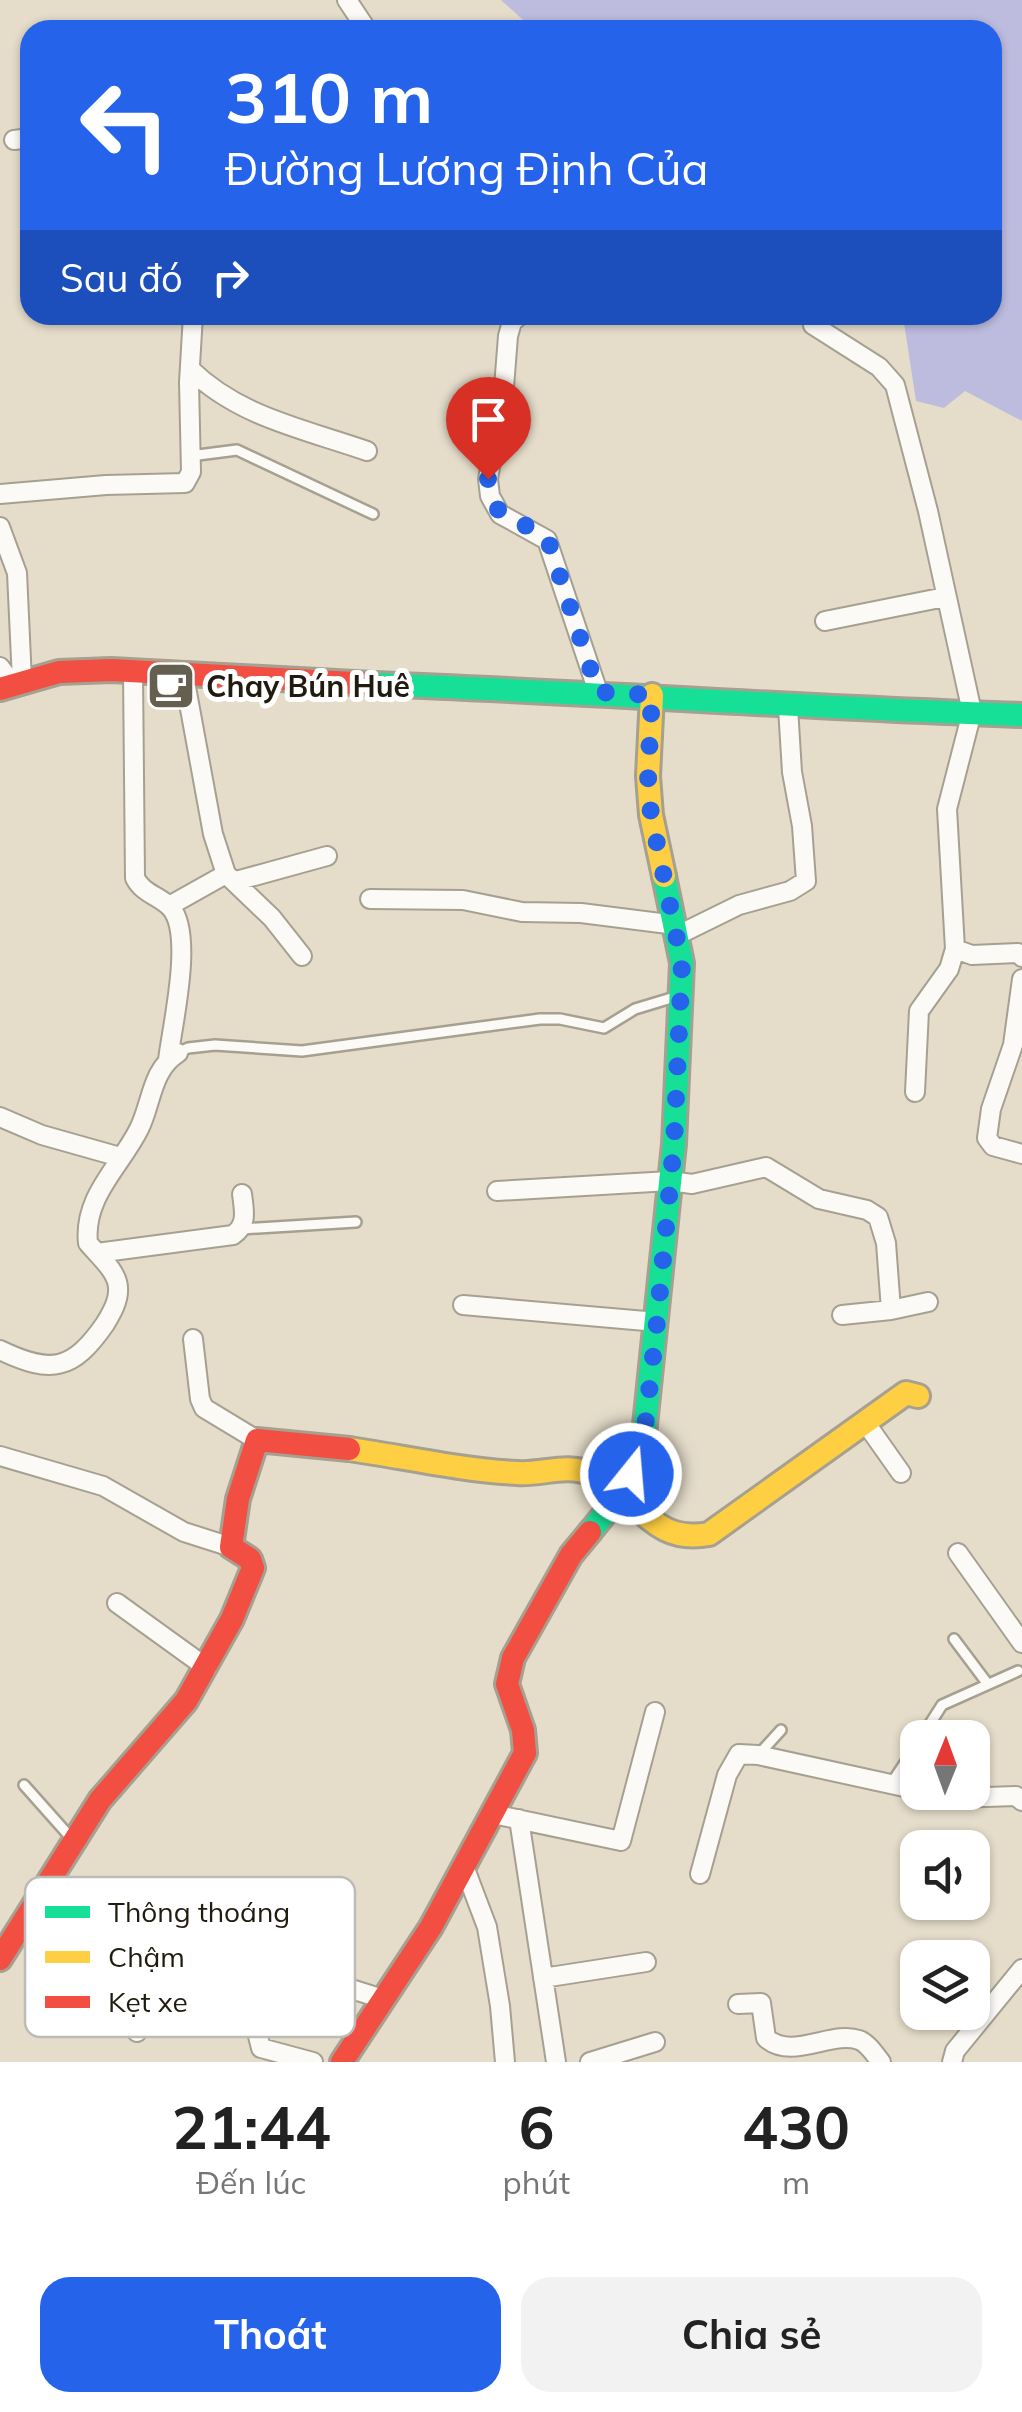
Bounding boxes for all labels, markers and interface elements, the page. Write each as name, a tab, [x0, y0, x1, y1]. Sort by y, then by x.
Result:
text: 310 m	[225, 53, 433, 141]
icon: left	[60, 60, 190, 190]
text: Đường Lương Định Của	[225, 140, 709, 196]
icon: right	[203, 250, 258, 305]
text: Sau đó	[60, 254, 183, 302]
pin	[446, 377, 531, 480]
icon: arrive	[461, 392, 516, 447]
cafe icon: Chay Bún Huê	[145, 660, 197, 712]
place label: Chay Bún Huê	[206, 667, 410, 705]
position arrow	[579, 1422, 683, 1526]
north arrow	[900, 1720, 990, 1810]
map controls	[900, 1720, 990, 2030]
button: sound	[900, 1830, 990, 1920]
legend	[25, 1877, 355, 2037]
text: Thông thoáng	[108, 1894, 290, 1929]
text: Chậm	[108, 1939, 185, 1974]
button: layers	[900, 1940, 990, 2030]
text: Kẹt xe	[108, 1984, 188, 2019]
text: 21:44	[172, 2089, 331, 2164]
text: 6	[518, 2089, 554, 2164]
text: 430	[742, 2089, 850, 2164]
text: Đến lúc	[196, 2162, 306, 2202]
text: phút	[503, 2162, 570, 2202]
text: m	[782, 2162, 810, 2202]
button: Thoát	[40, 2277, 501, 2392]
button: Chia sẻ	[521, 2277, 982, 2392]

